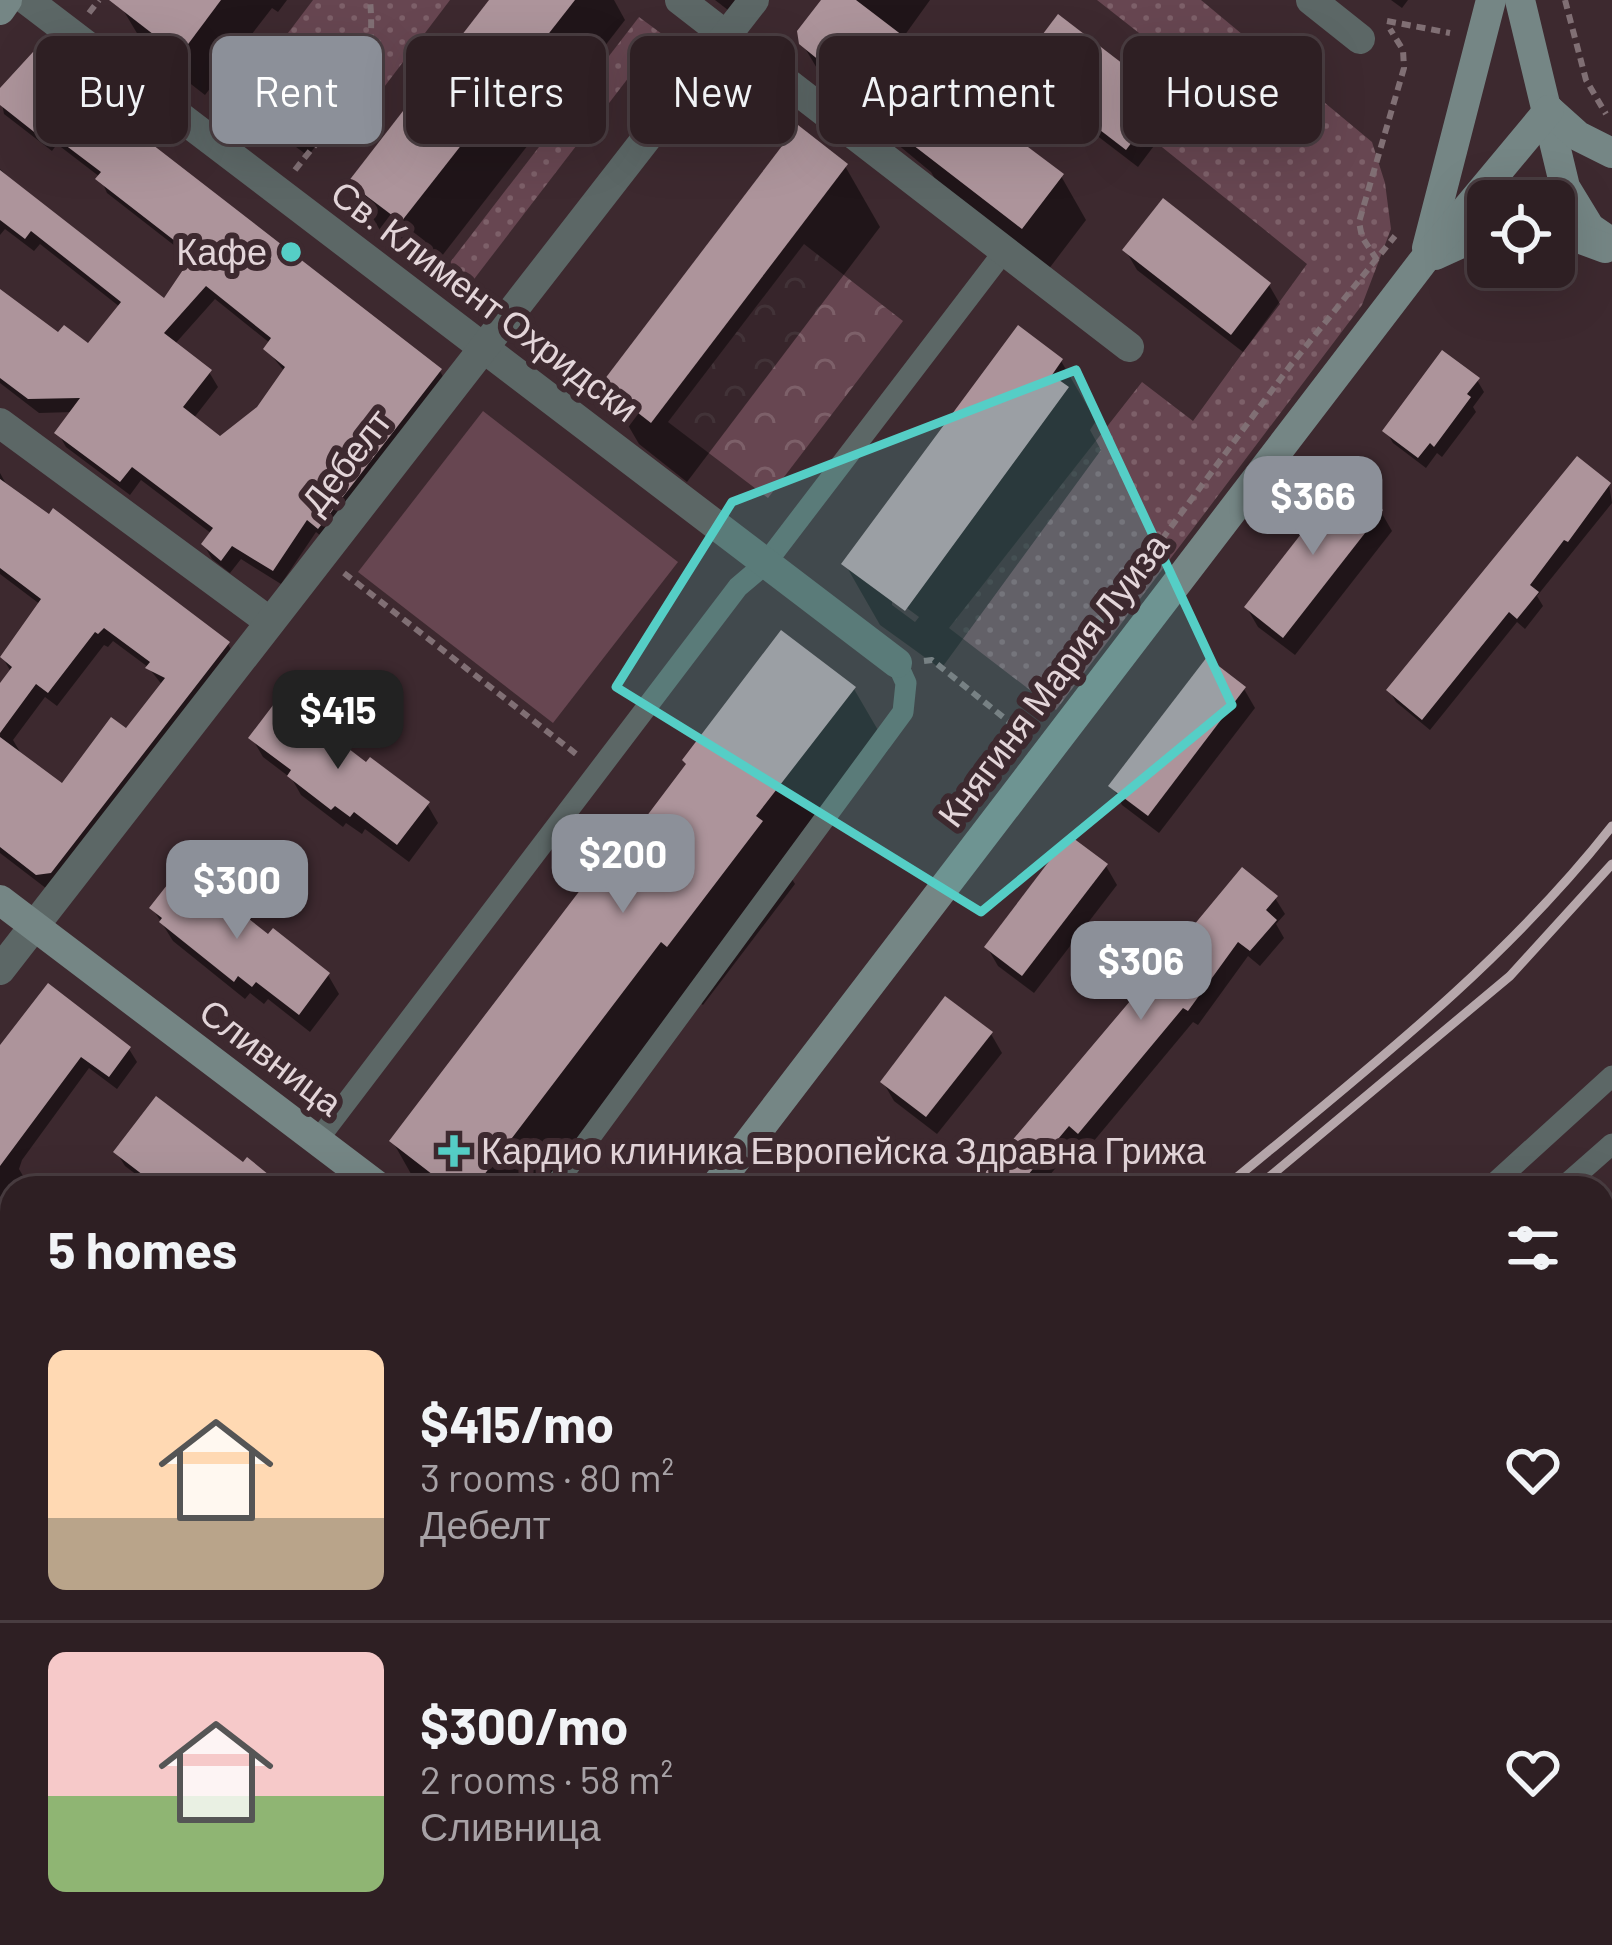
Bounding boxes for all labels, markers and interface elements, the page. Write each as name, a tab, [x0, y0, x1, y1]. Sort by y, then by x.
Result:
chip: Buy	[36, 36, 188, 144]
chip: Rent	[212, 36, 382, 144]
chip: Filters	[406, 36, 606, 144]
chip: New	[630, 36, 795, 144]
chip: Apartment	[819, 36, 1099, 144]
chip: House	[1123, 36, 1322, 144]
street label: Св. Климент Охридски	[323, 170, 648, 430]
map controls	[1467, 180, 1575, 288]
button: locate	[1467, 180, 1575, 288]
place label: Кафе	[176, 229, 267, 273]
marker: Кафе	[278, 239, 304, 265]
street label: Дебелт	[291, 399, 400, 521]
pin: $366	[1242, 456, 1384, 558]
text: $366	[1270, 471, 1356, 518]
street label: Княгиня Мария Луиза	[927, 523, 1177, 835]
pin: $415	[267, 670, 409, 772]
text: $415	[300, 685, 377, 732]
pin: $200	[552, 814, 694, 916]
text: $200	[579, 829, 667, 876]
pin: $300	[166, 840, 308, 942]
text: $300	[193, 855, 281, 902]
pin: $306	[1070, 921, 1212, 1023]
text: $306	[1098, 936, 1184, 983]
street label: Сливница	[192, 988, 352, 1125]
place label: Кардио клиника Европейска Здравна Грижа	[481, 1128, 1207, 1172]
marker: Кардио клиника Европейска Здравна Грижа	[438, 1135, 470, 1167]
icon: filters	[1500, 1215, 1566, 1281]
text: 5 homes	[48, 1218, 237, 1279]
text: $415/mo	[420, 1392, 614, 1453]
icon: home	[144, 1398, 288, 1542]
icon: heart	[1500, 1437, 1566, 1503]
text: 3 rooms · 80 m²	[420, 1453, 674, 1500]
text: Дебелт	[420, 1500, 551, 1547]
text: $300/mo	[420, 1694, 628, 1755]
icon: home	[144, 1700, 288, 1844]
icon: heart	[1500, 1739, 1566, 1805]
text: 2 rooms · 58 m²	[420, 1755, 673, 1802]
text: Сливница	[420, 1802, 601, 1849]

